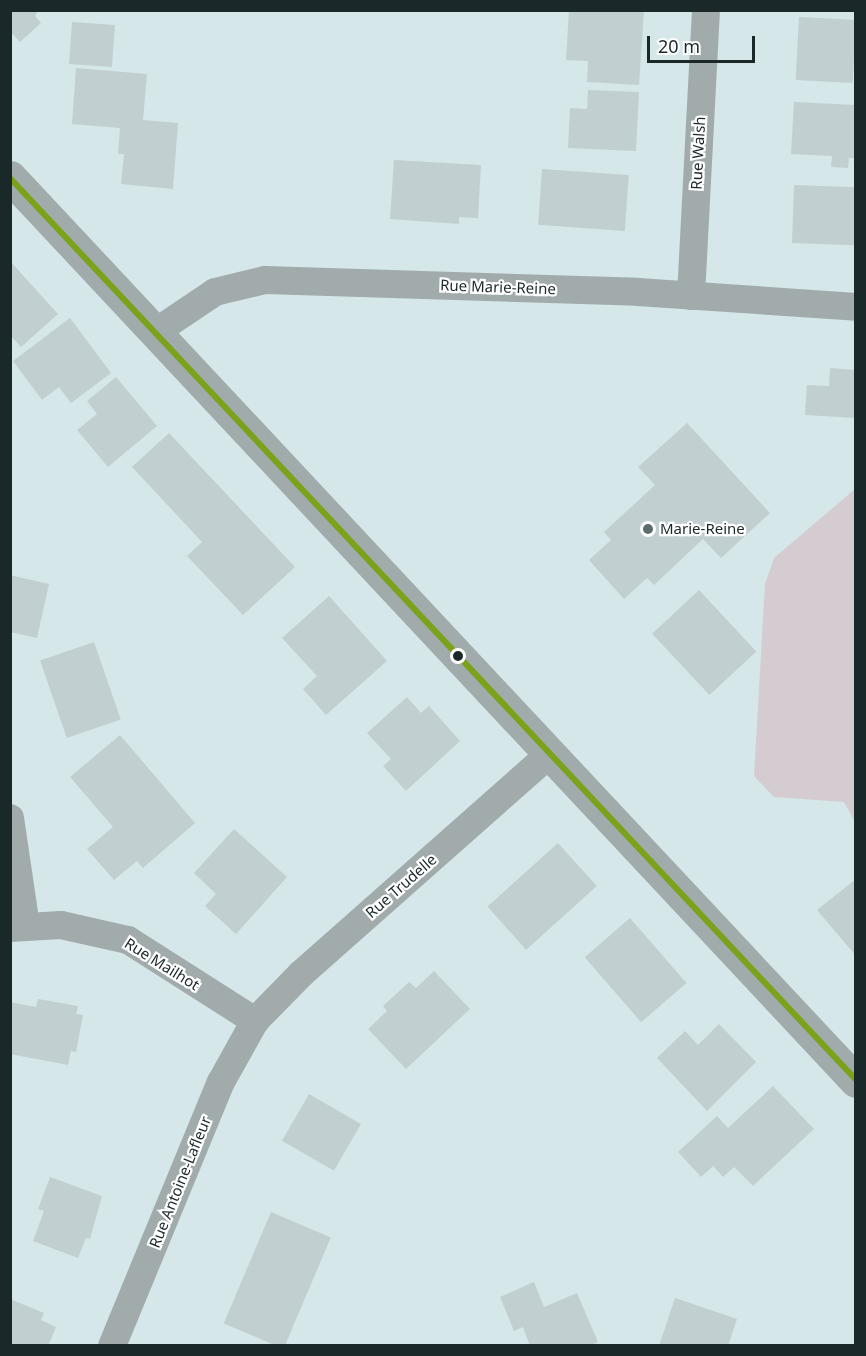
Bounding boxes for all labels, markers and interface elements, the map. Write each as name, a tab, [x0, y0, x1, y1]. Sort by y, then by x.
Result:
scale bar	[650, 24, 758, 62]
text: 20 m	[658, 34, 700, 58]
street label: Rue Walsh	[687, 116, 709, 190]
street label: Rue Marie-Reine	[440, 276, 556, 298]
place label: Marie-Reine	[660, 520, 745, 538]
marker: Marie-Reine	[641, 522, 655, 536]
unlabelled marker	[452, 650, 464, 662]
street label: Rue Trudelle	[362, 850, 440, 922]
street label: Rue Mailhot	[121, 934, 203, 994]
street label: Rue Antoine-Lafleur	[145, 1114, 215, 1250]

